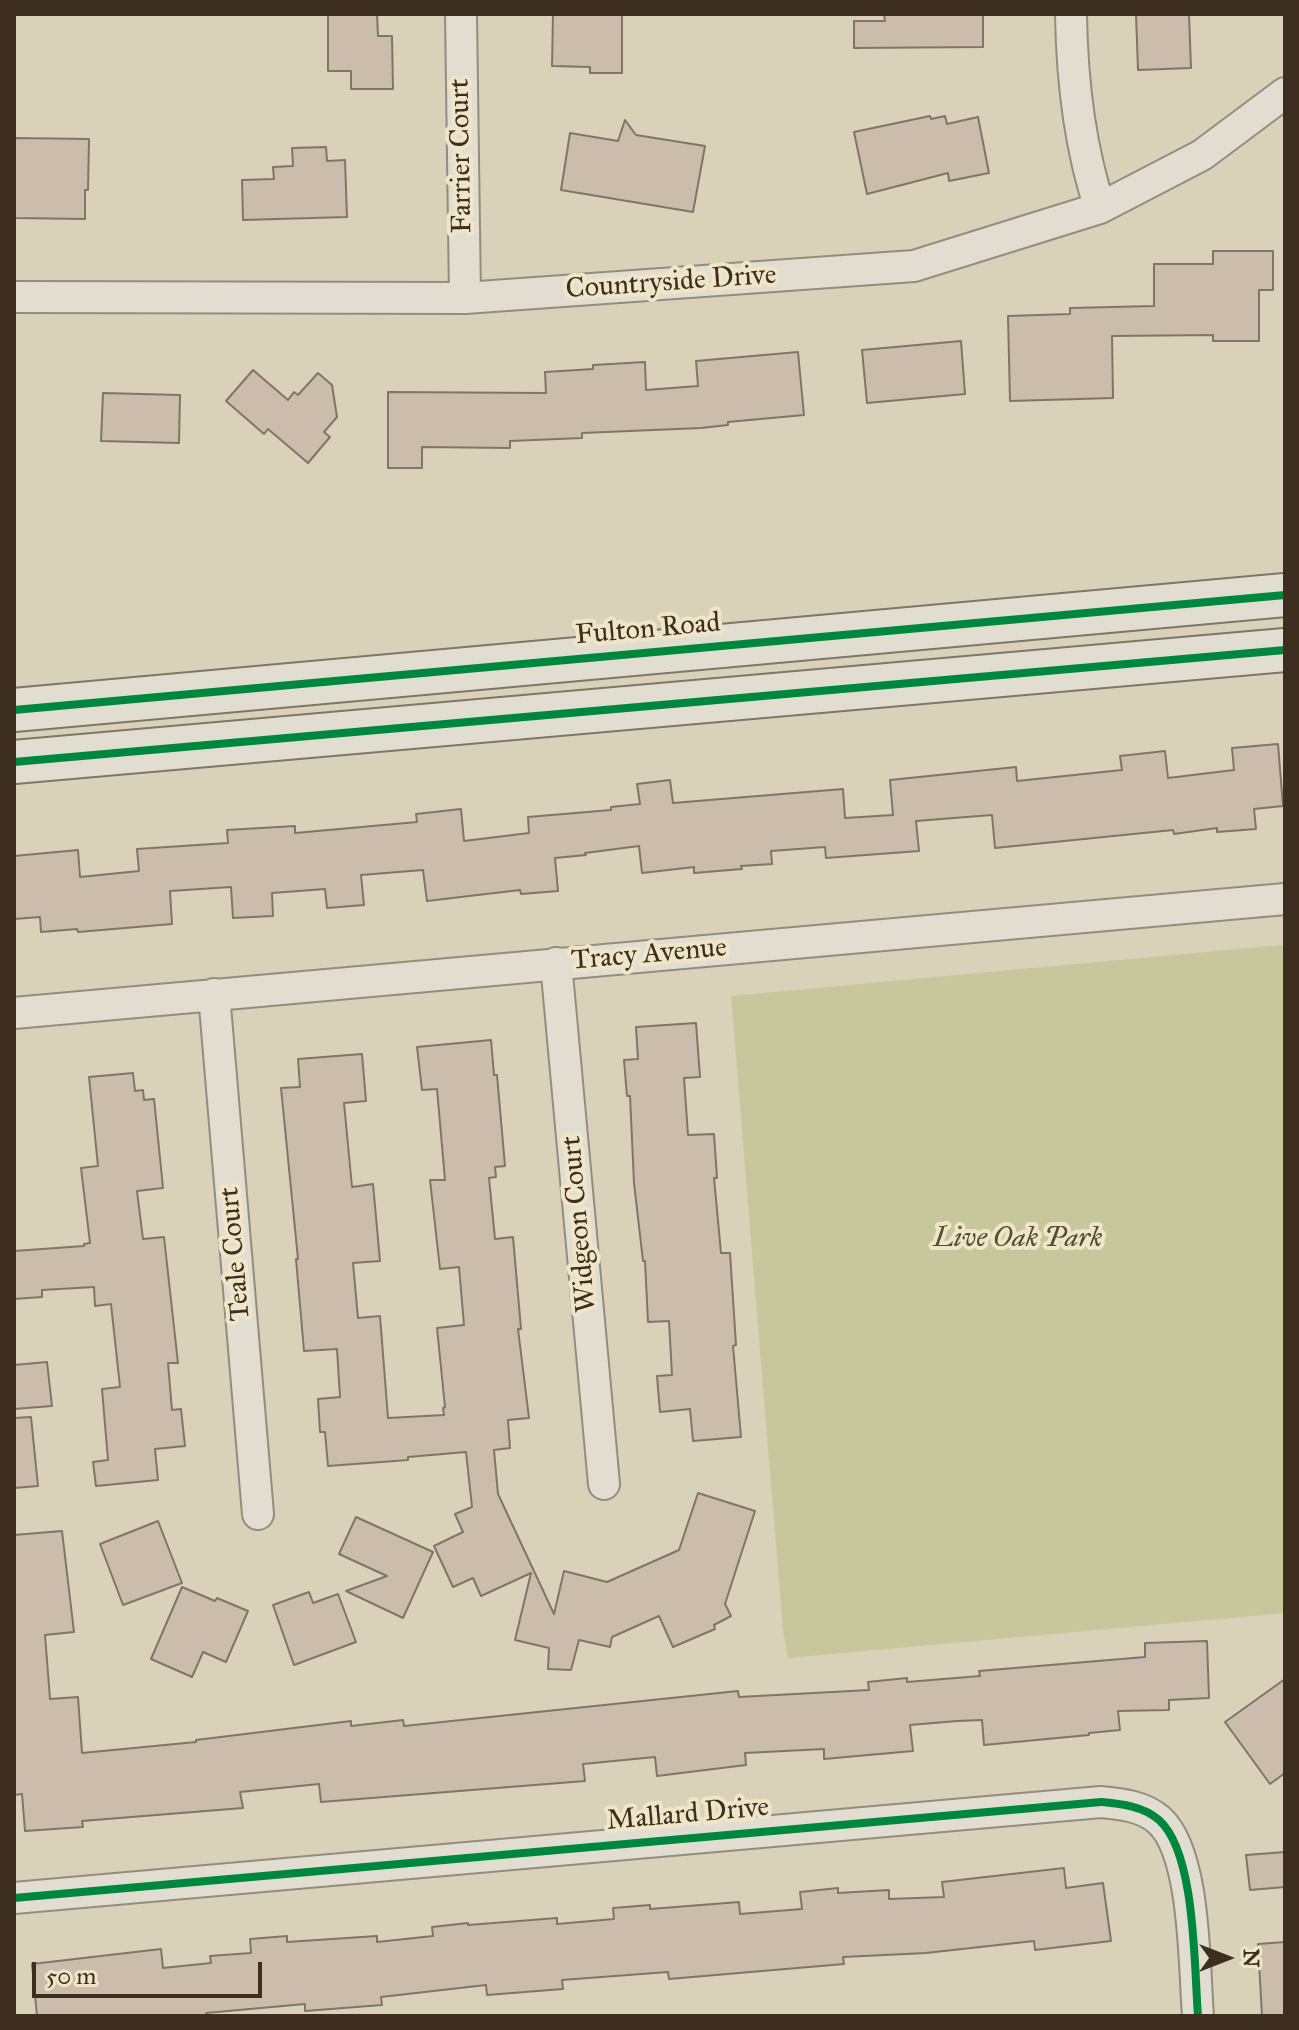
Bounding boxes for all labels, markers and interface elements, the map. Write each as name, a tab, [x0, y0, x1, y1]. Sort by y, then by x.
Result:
street label: Farrier Court	[444, 78, 480, 234]
street label: Countryside Drive	[564, 259, 778, 307]
street label: Fulton Road	[574, 607, 722, 653]
street label: Tracy Avenue	[570, 931, 728, 979]
street label: Widgeon Court	[556, 1134, 604, 1314]
street label: Teale Court	[213, 1186, 259, 1322]
park label: Live Oak Park	[934, 1222, 1102, 1256]
street label: Mallard Drive	[605, 1791, 771, 1839]
north arrow	[1187, 1918, 1267, 1998]
scale bar	[36, 1946, 266, 1996]
text: N	[1238, 1949, 1265, 1967]
text: 50 m	[46, 1961, 96, 1991]

